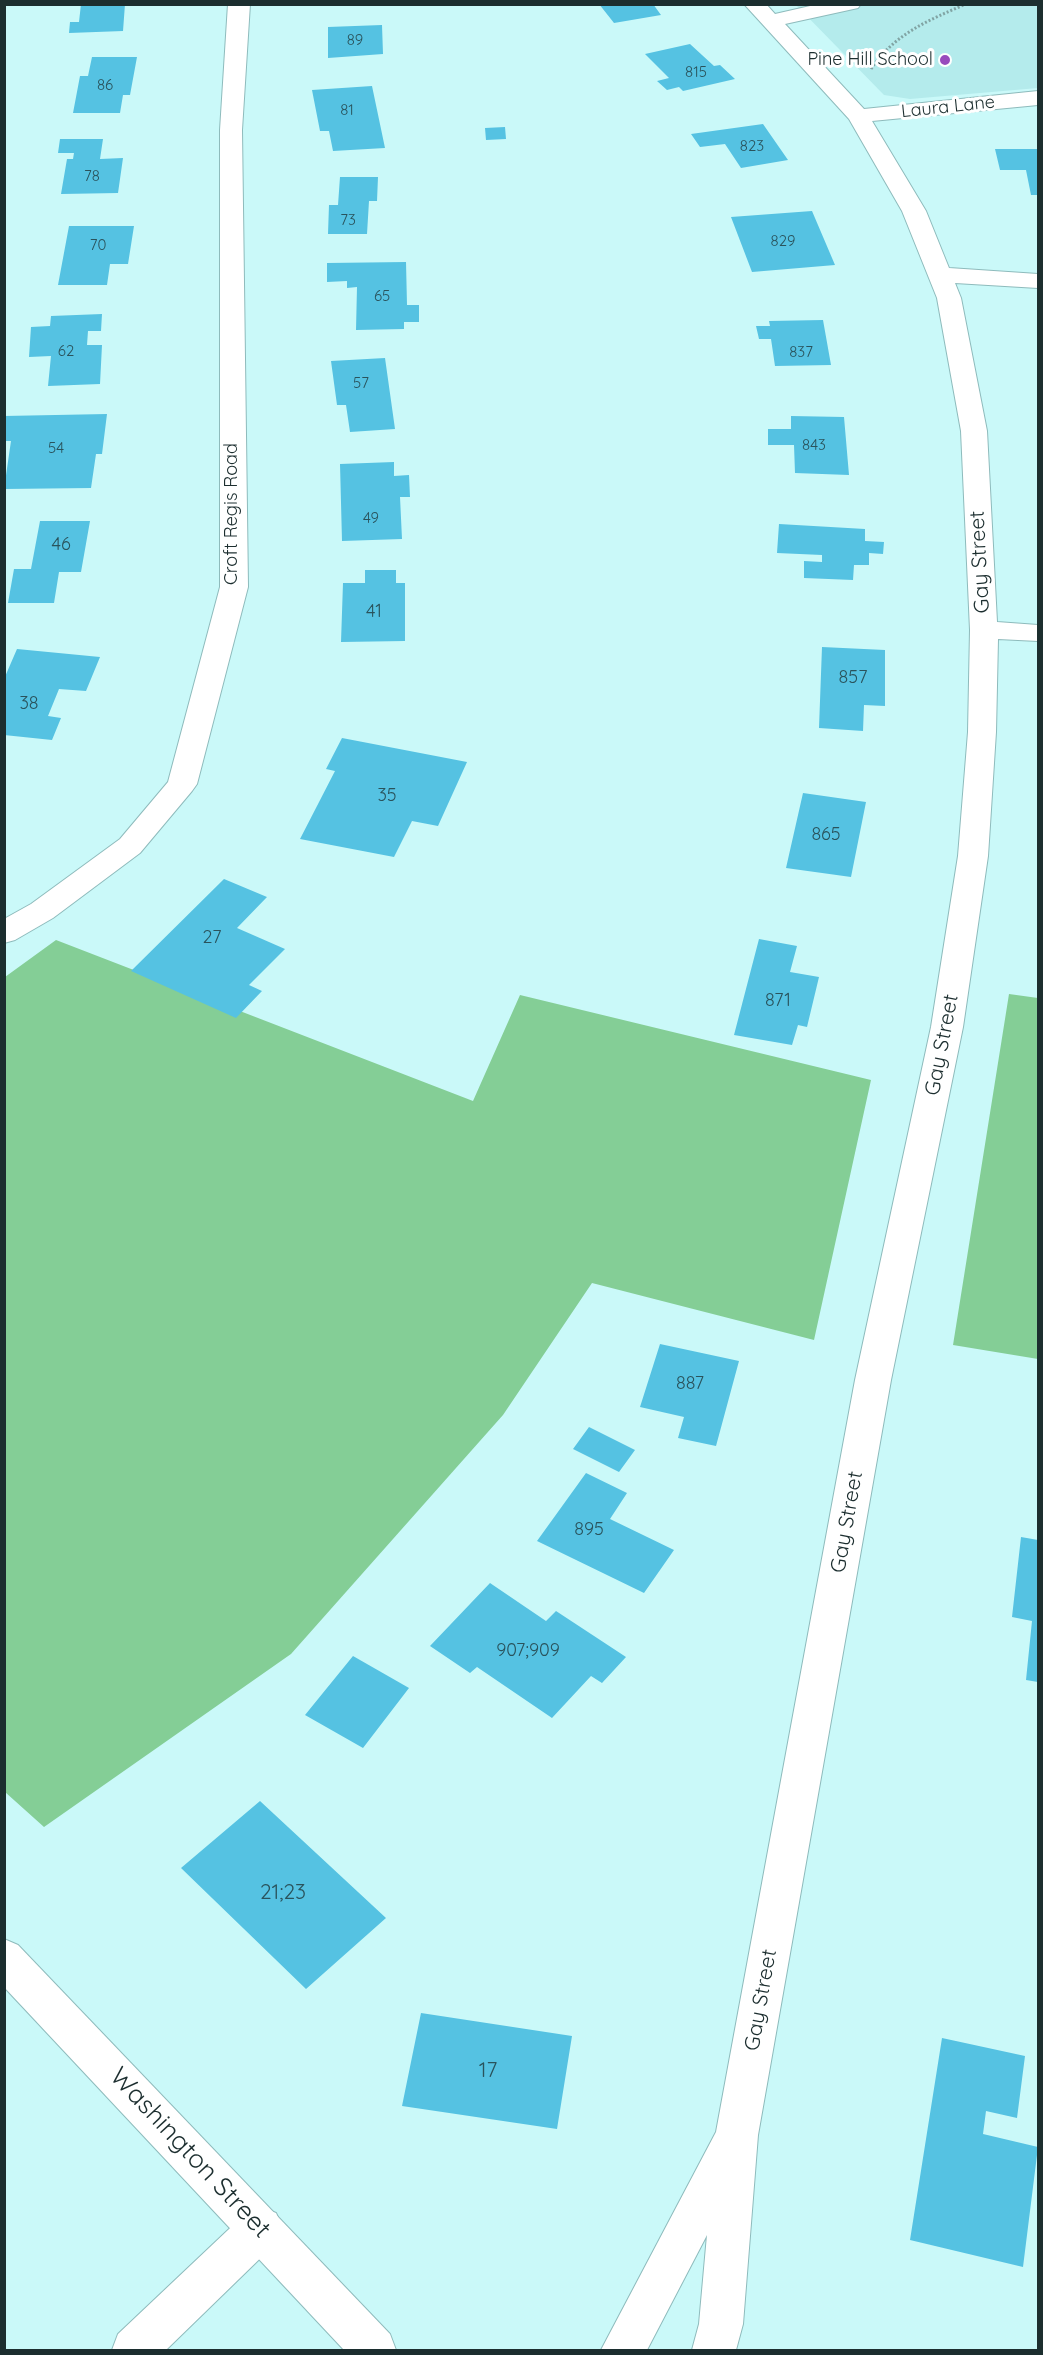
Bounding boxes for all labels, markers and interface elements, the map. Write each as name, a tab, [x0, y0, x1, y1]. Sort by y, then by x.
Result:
house number: 89	[347, 31, 363, 49]
place label: Pine Hill School	[807, 49, 933, 71]
marker: Pine Hill School	[938, 53, 952, 67]
house number: 815	[685, 63, 707, 81]
house number: 86	[97, 76, 113, 94]
street label: Laura Lane	[900, 91, 996, 123]
house number: 81	[340, 101, 354, 119]
house number: 823	[740, 137, 764, 155]
house number: 78	[84, 167, 100, 185]
house number: 73	[340, 211, 356, 229]
house number: 829	[771, 232, 795, 250]
house number: 70	[90, 236, 106, 254]
house number: 65	[374, 287, 390, 305]
house number: 62	[58, 342, 74, 360]
house number: 837	[789, 343, 813, 361]
house number: 57	[353, 374, 369, 392]
house number: 843	[802, 436, 826, 454]
house number: 54	[48, 439, 64, 457]
street label: Croft Regis Road	[221, 443, 243, 585]
house number: 49	[363, 509, 379, 527]
street label: Gay Street	[965, 510, 995, 614]
house number: 46	[51, 534, 71, 556]
house number: 41	[366, 601, 382, 623]
house number: 857	[839, 667, 867, 689]
house number: 38	[19, 693, 39, 715]
house number: 35	[377, 785, 397, 807]
house number: 865	[811, 824, 841, 846]
house number: 27	[203, 927, 221, 949]
house number: 871	[765, 990, 791, 1012]
street label: Gay Street	[920, 992, 964, 1098]
house number: 887	[676, 1373, 704, 1395]
street label: Gay Street	[826, 1469, 868, 1575]
house number: 895	[574, 1519, 604, 1541]
house number: 907;909	[496, 1640, 560, 1662]
house number: 21;23	[260, 1880, 306, 1906]
street label: Gay Street	[740, 1947, 782, 2053]
house number: 17	[479, 2058, 497, 2084]
street label: Washington Street	[103, 2061, 277, 2245]

